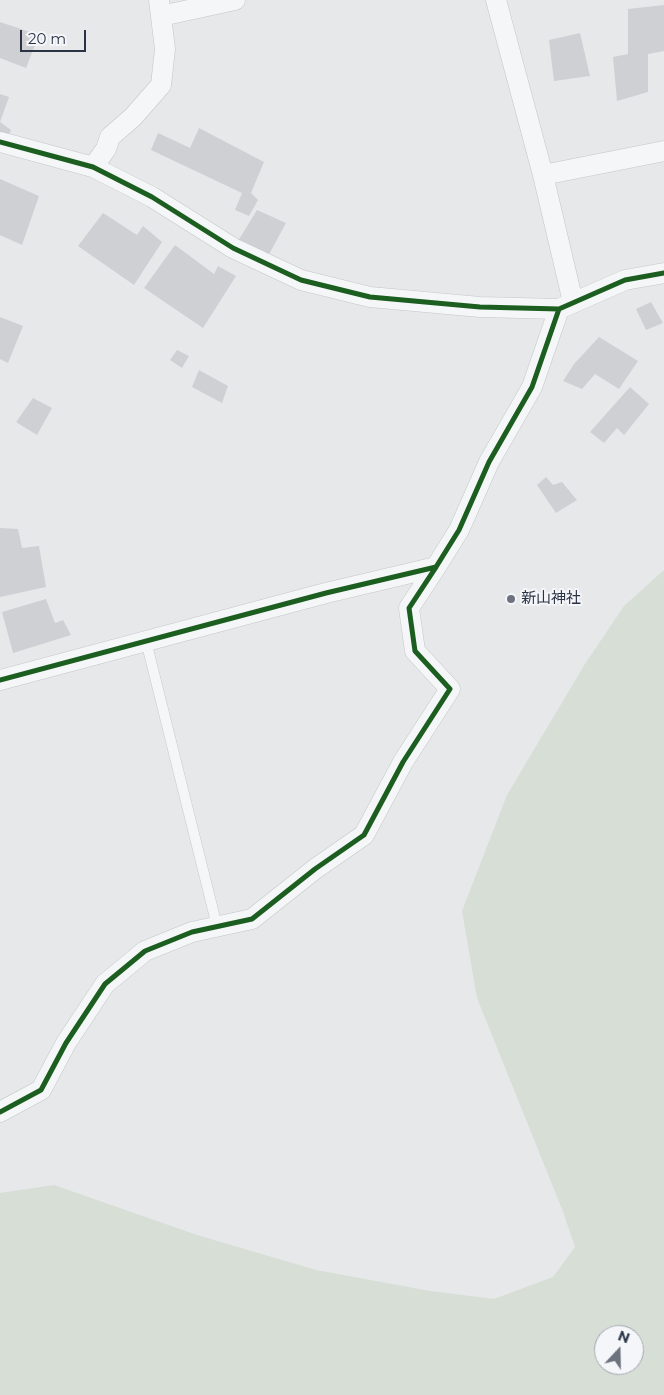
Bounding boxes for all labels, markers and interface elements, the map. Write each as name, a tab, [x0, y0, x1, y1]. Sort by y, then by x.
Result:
scale bar	[22, 20, 89, 52]
text: 20 m	[28, 29, 66, 48]
place label: 新山神社	[521, 590, 581, 608]
marker: 新山神社	[505, 593, 517, 605]
north arrow	[594, 1325, 644, 1375]
text: N	[616, 1327, 633, 1347]

